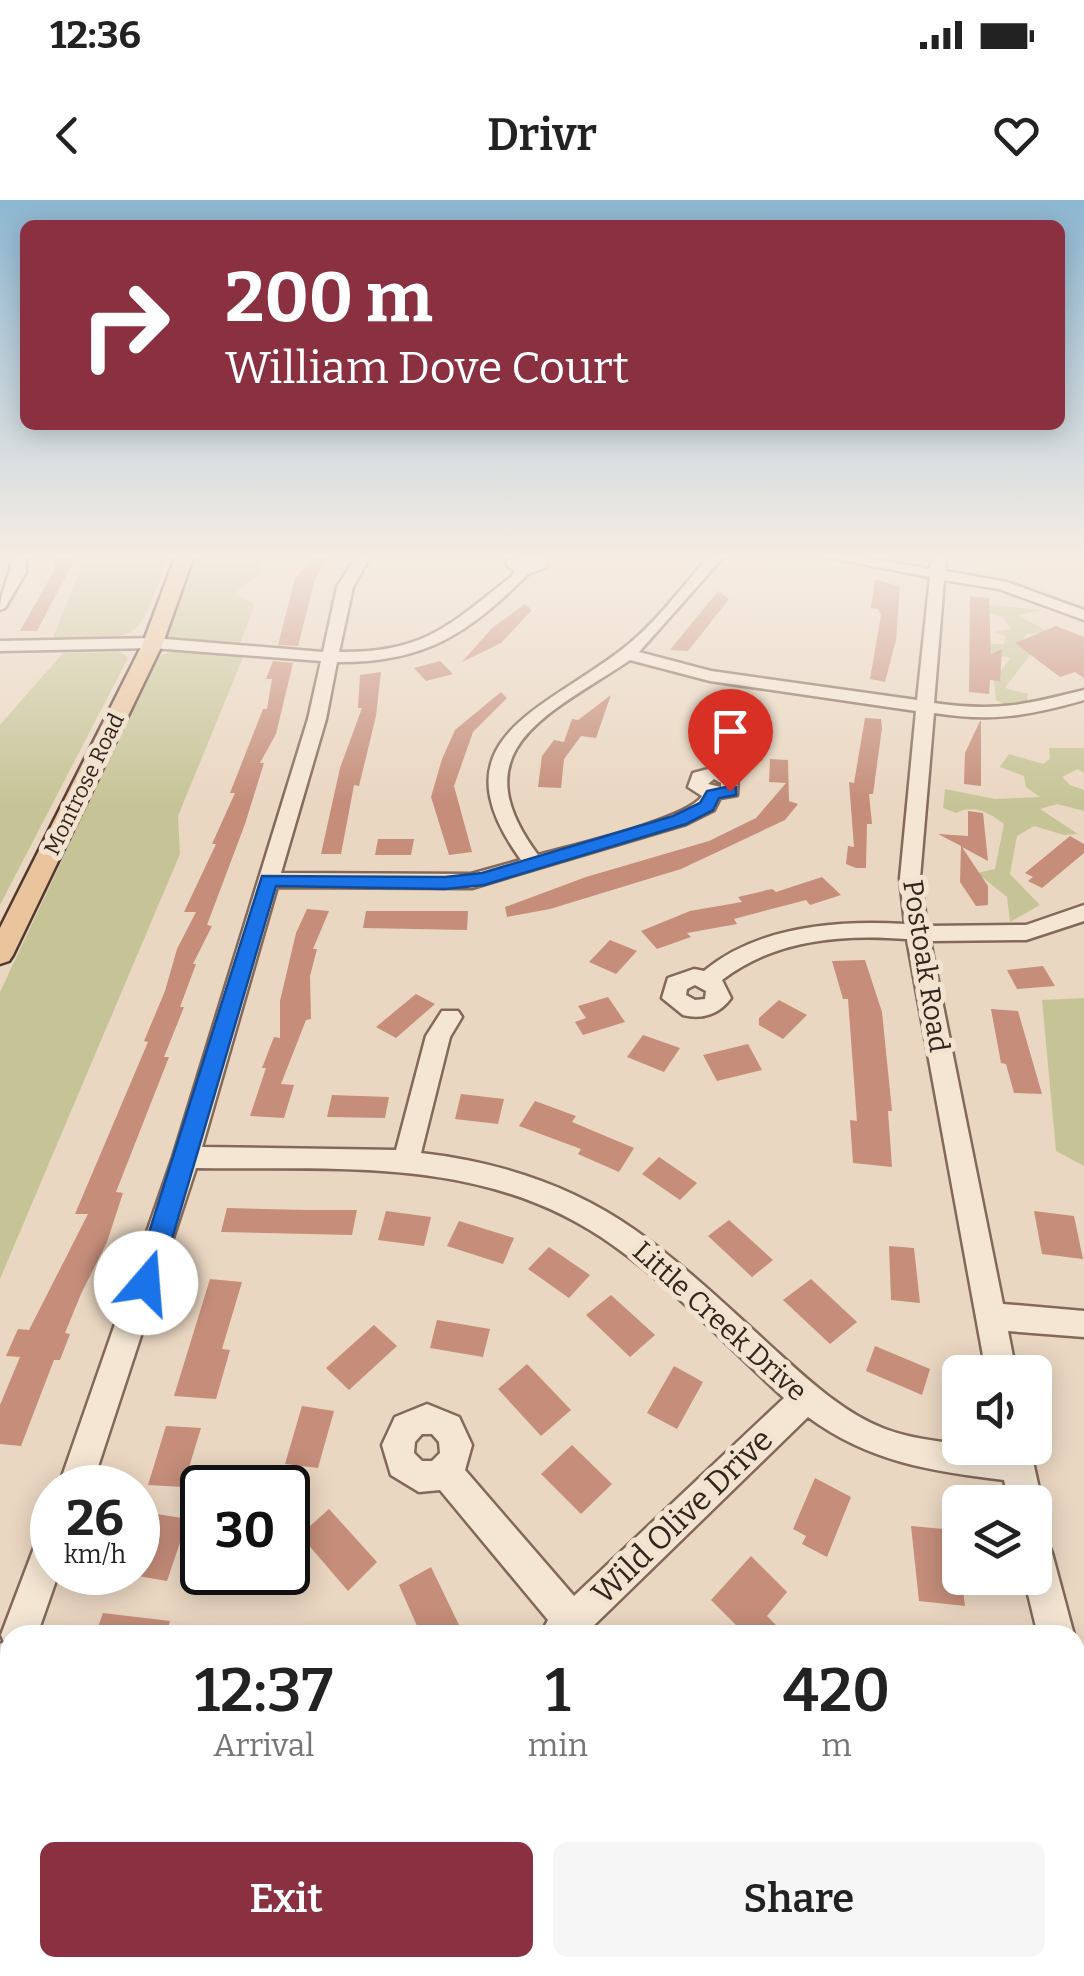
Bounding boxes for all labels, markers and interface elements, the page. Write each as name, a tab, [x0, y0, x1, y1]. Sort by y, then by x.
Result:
text: 12:36	[50, 12, 141, 58]
icon: back	[40, 108, 95, 163]
text: Drivr	[487, 108, 597, 162]
icon: heart	[989, 108, 1044, 163]
text: 200 m	[225, 256, 433, 340]
icon: right	[60, 260, 190, 390]
text: William Dove Court	[225, 341, 629, 395]
pin	[688, 689, 773, 792]
icon: arrive	[703, 704, 758, 759]
street label: Montrose Road	[38, 709, 130, 859]
street label: Postoak Road	[896, 877, 956, 1055]
position arrow	[94, 1231, 198, 1335]
street label: Little Creek Drive	[626, 1234, 814, 1408]
map controls	[942, 1355, 1052, 1595]
button: sound	[942, 1355, 1052, 1465]
street label: Wild Olive Drive	[584, 1420, 780, 1612]
speed limit sign: 30	[180, 1465, 310, 1595]
button: layers	[942, 1485, 1052, 1595]
text: 26	[66, 1488, 124, 1548]
text: km/h	[64, 1540, 126, 1570]
text: 12:37	[195, 1655, 333, 1727]
text: 1	[545, 1655, 571, 1727]
text: 420	[783, 1655, 890, 1727]
text: Arrival	[213, 1726, 315, 1764]
text: min	[528, 1726, 588, 1764]
text: m	[821, 1726, 852, 1764]
button: Exit	[40, 1842, 533, 1957]
button: Share	[553, 1842, 1045, 1957]

